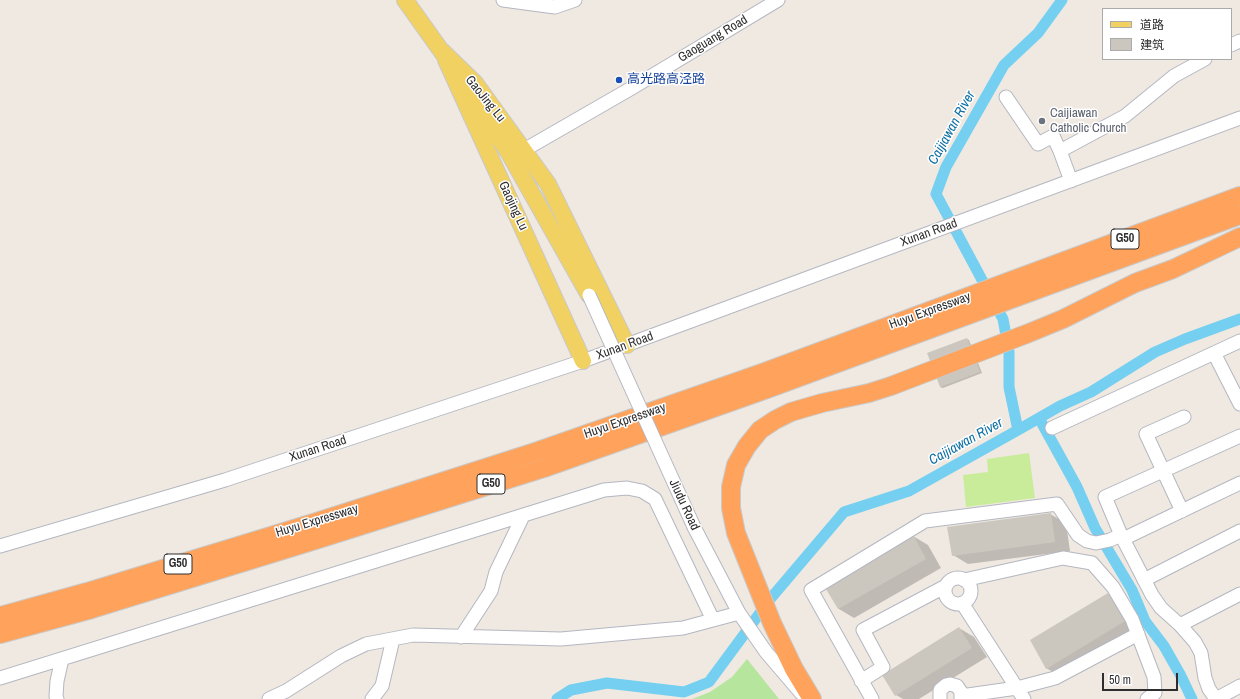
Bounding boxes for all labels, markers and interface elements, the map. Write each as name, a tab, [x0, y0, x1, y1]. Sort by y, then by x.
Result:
legend	[1102, 8, 1232, 60]
street label: Gaoguang Road	[675, 12, 751, 66]
text: 道路	[1140, 17, 1164, 33]
text: 建筑	[1140, 37, 1164, 53]
place label: 高光路高泾路	[627, 72, 705, 88]
street label: GaoJing Lu	[462, 73, 508, 125]
marker: 高光路高泾路	[614, 75, 624, 85]
water label: Caijiawan River	[925, 88, 979, 168]
place label: Caijiawan Catholic Church	[1050, 106, 1126, 137]
marker: Caijiawan Catholic Church	[1037, 116, 1047, 126]
street label: Gaojing Lu	[495, 179, 531, 233]
street label: Xunan Road	[898, 216, 960, 250]
road number: G50	[1111, 229, 1139, 249]
street label: Huyu Expressway	[887, 289, 973, 333]
street label: Xunan Road	[594, 329, 656, 363]
street label: Huyu Expressway	[582, 400, 668, 442]
water label: Caijiawan River	[926, 415, 1006, 469]
street label: Xunan Road	[287, 432, 349, 466]
road number: G50	[477, 474, 505, 494]
street label: Jiudu Road	[665, 477, 703, 533]
street label: Huyu Expressway	[274, 501, 360, 541]
road number: G50	[164, 554, 192, 574]
scale bar	[1104, 665, 1180, 691]
text: 50 m	[1109, 672, 1131, 688]

